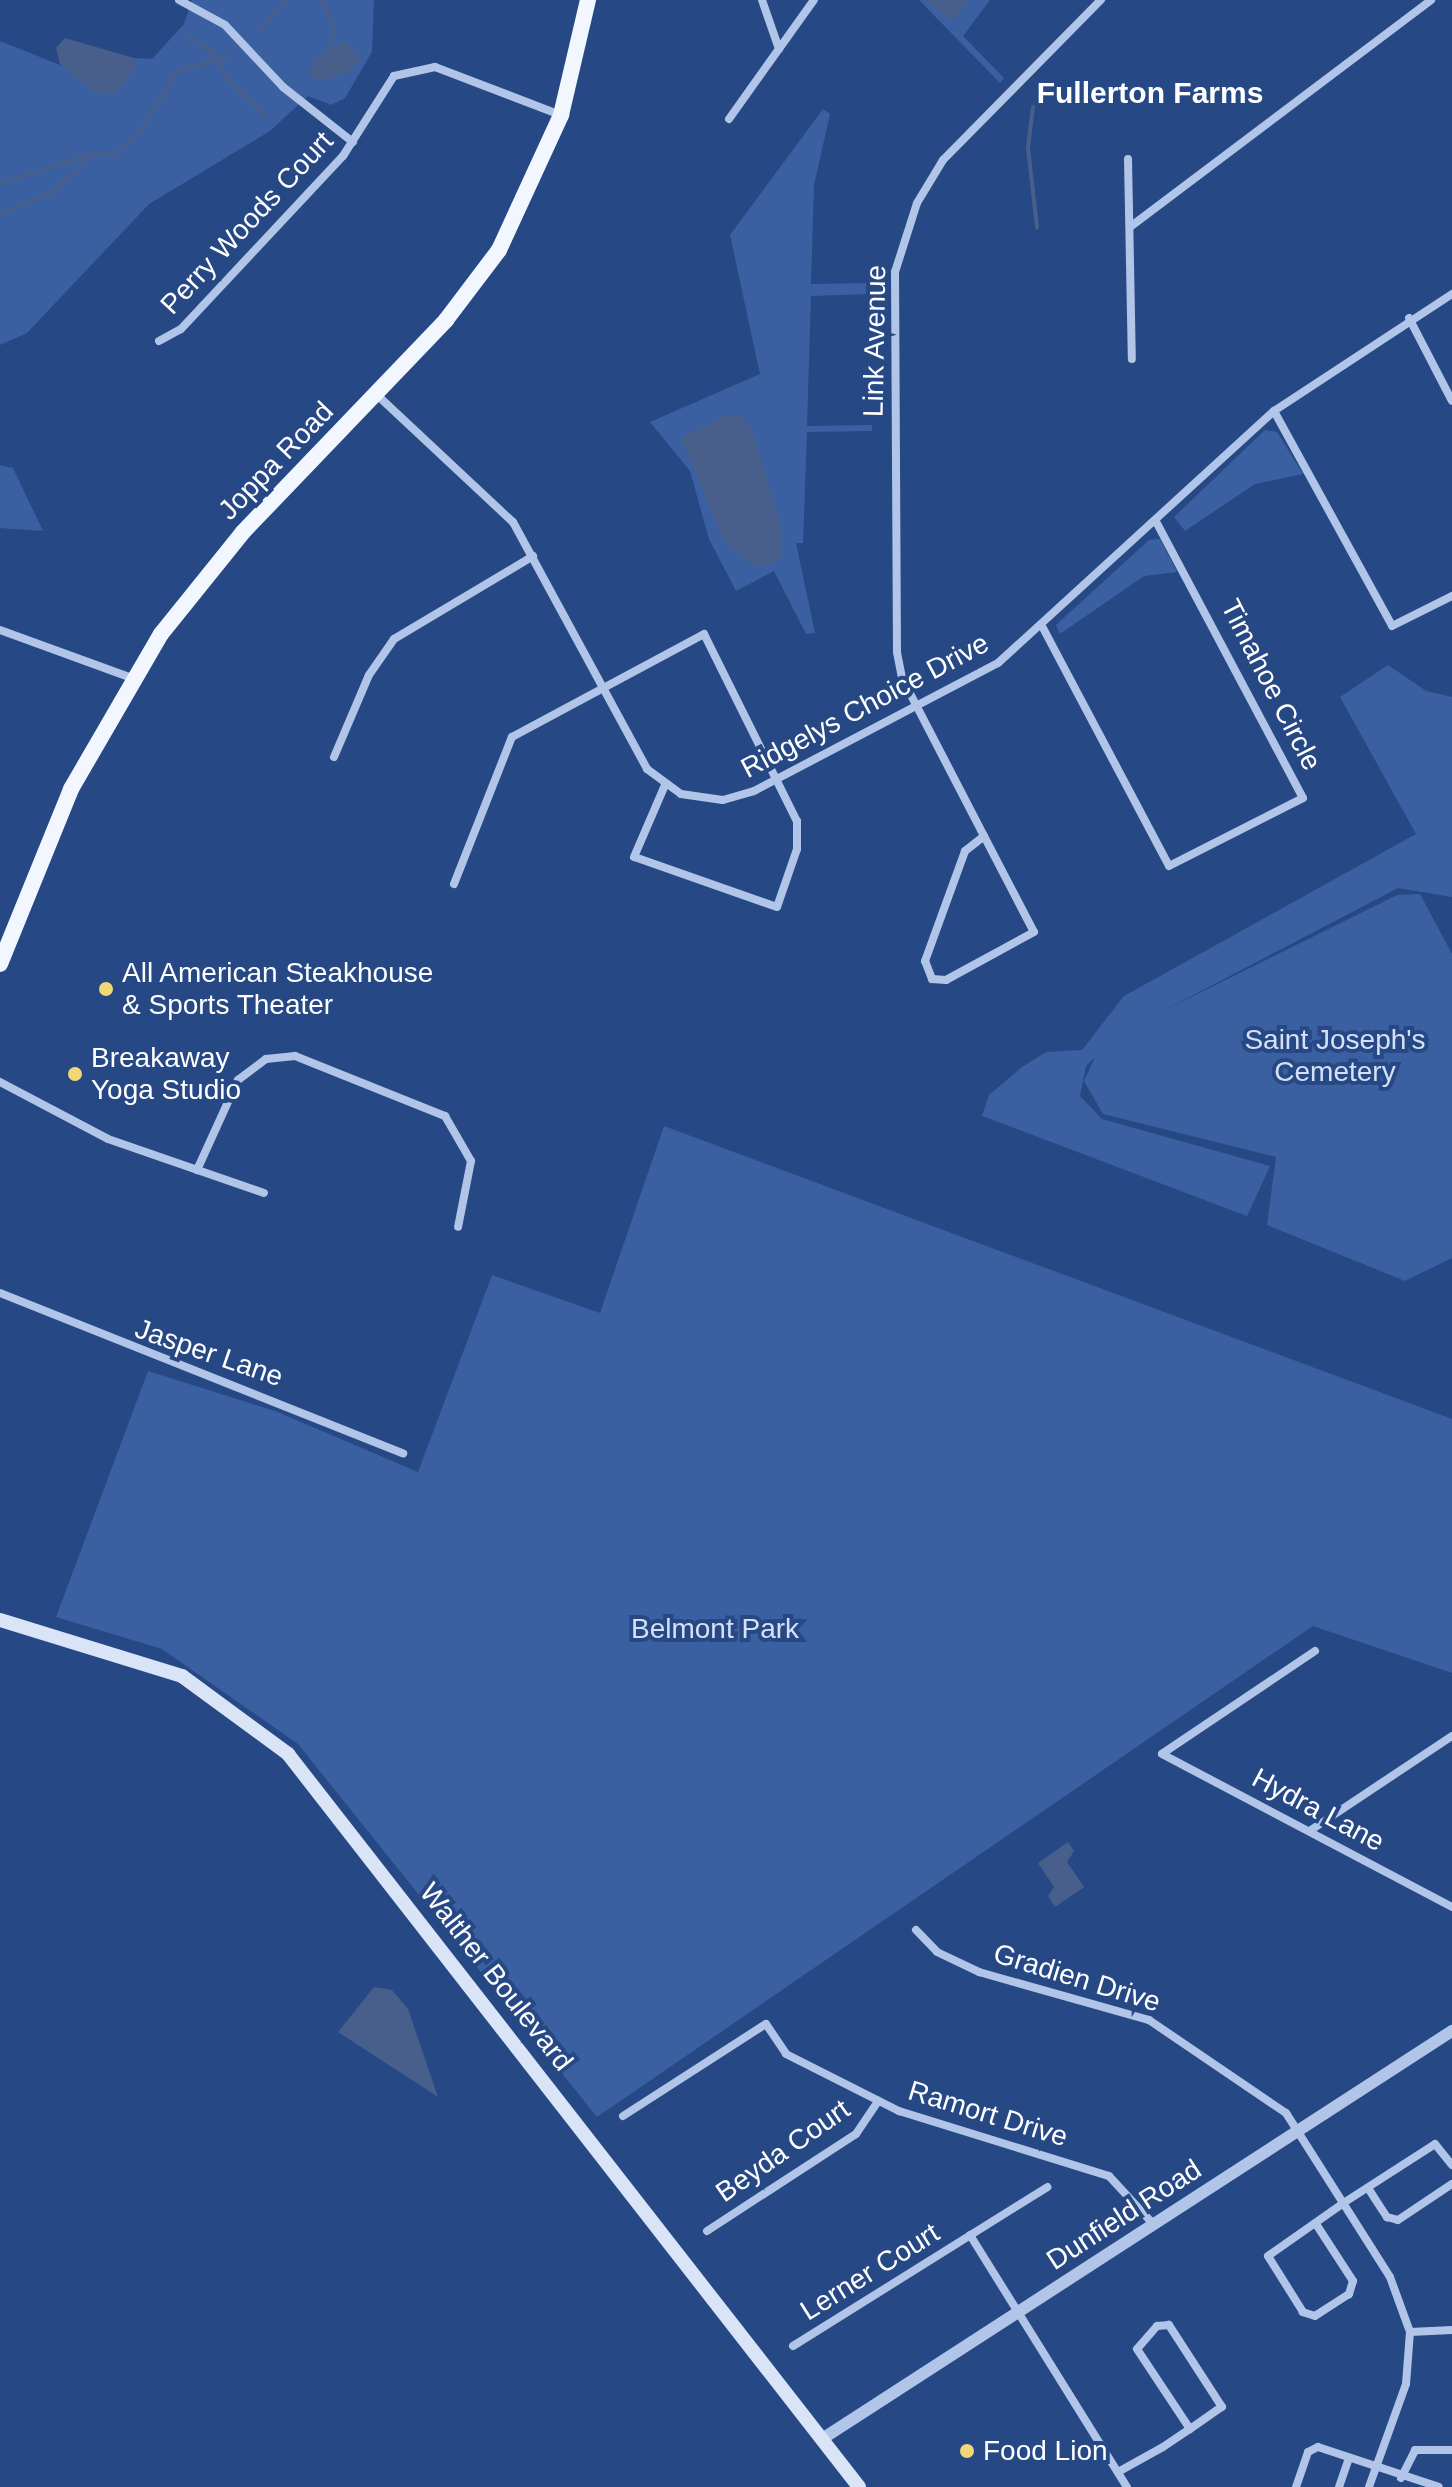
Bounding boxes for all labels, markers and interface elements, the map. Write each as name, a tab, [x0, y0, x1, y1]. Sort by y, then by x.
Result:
district label: Fullerton Farms	[1037, 75, 1263, 111]
street label: Perry Woods Court	[154, 125, 340, 321]
street label: Link Avenue	[857, 264, 893, 418]
street label: Joppa Road	[211, 395, 341, 527]
street label: Timahoe Circle	[1214, 594, 1328, 776]
street label: Ridgelys Choice Drive	[736, 627, 994, 785]
place label: All American Steakhouse & Sports Theater	[122, 956, 435, 1022]
marker: All American Steakhouse & Sports Theater	[97, 980, 115, 998]
park label: Saint Joseph's Cemetery	[1244, 1023, 1426, 1089]
place label: Breakaway Yoga Studio	[91, 1041, 241, 1107]
marker: Breakaway Yoga Studio	[66, 1065, 84, 1083]
street label: Jasper Lane	[131, 1312, 287, 1394]
park label: Belmont Park	[631, 1612, 799, 1646]
street label: Hydra Lane	[1246, 1761, 1390, 1859]
street label: Walther Boulevard	[412, 1876, 580, 2078]
street label: Gradien Drive	[989, 1937, 1165, 2019]
street label: Ramort Drive	[904, 2074, 1072, 2154]
street label: Beyda Court	[710, 2093, 856, 2209]
street label: Dunfield Road	[1040, 2153, 1208, 2277]
street label: Lerner Court	[794, 2216, 946, 2328]
place label: Food Lion	[983, 2434, 1108, 2468]
marker: Food Lion	[958, 2442, 976, 2460]

